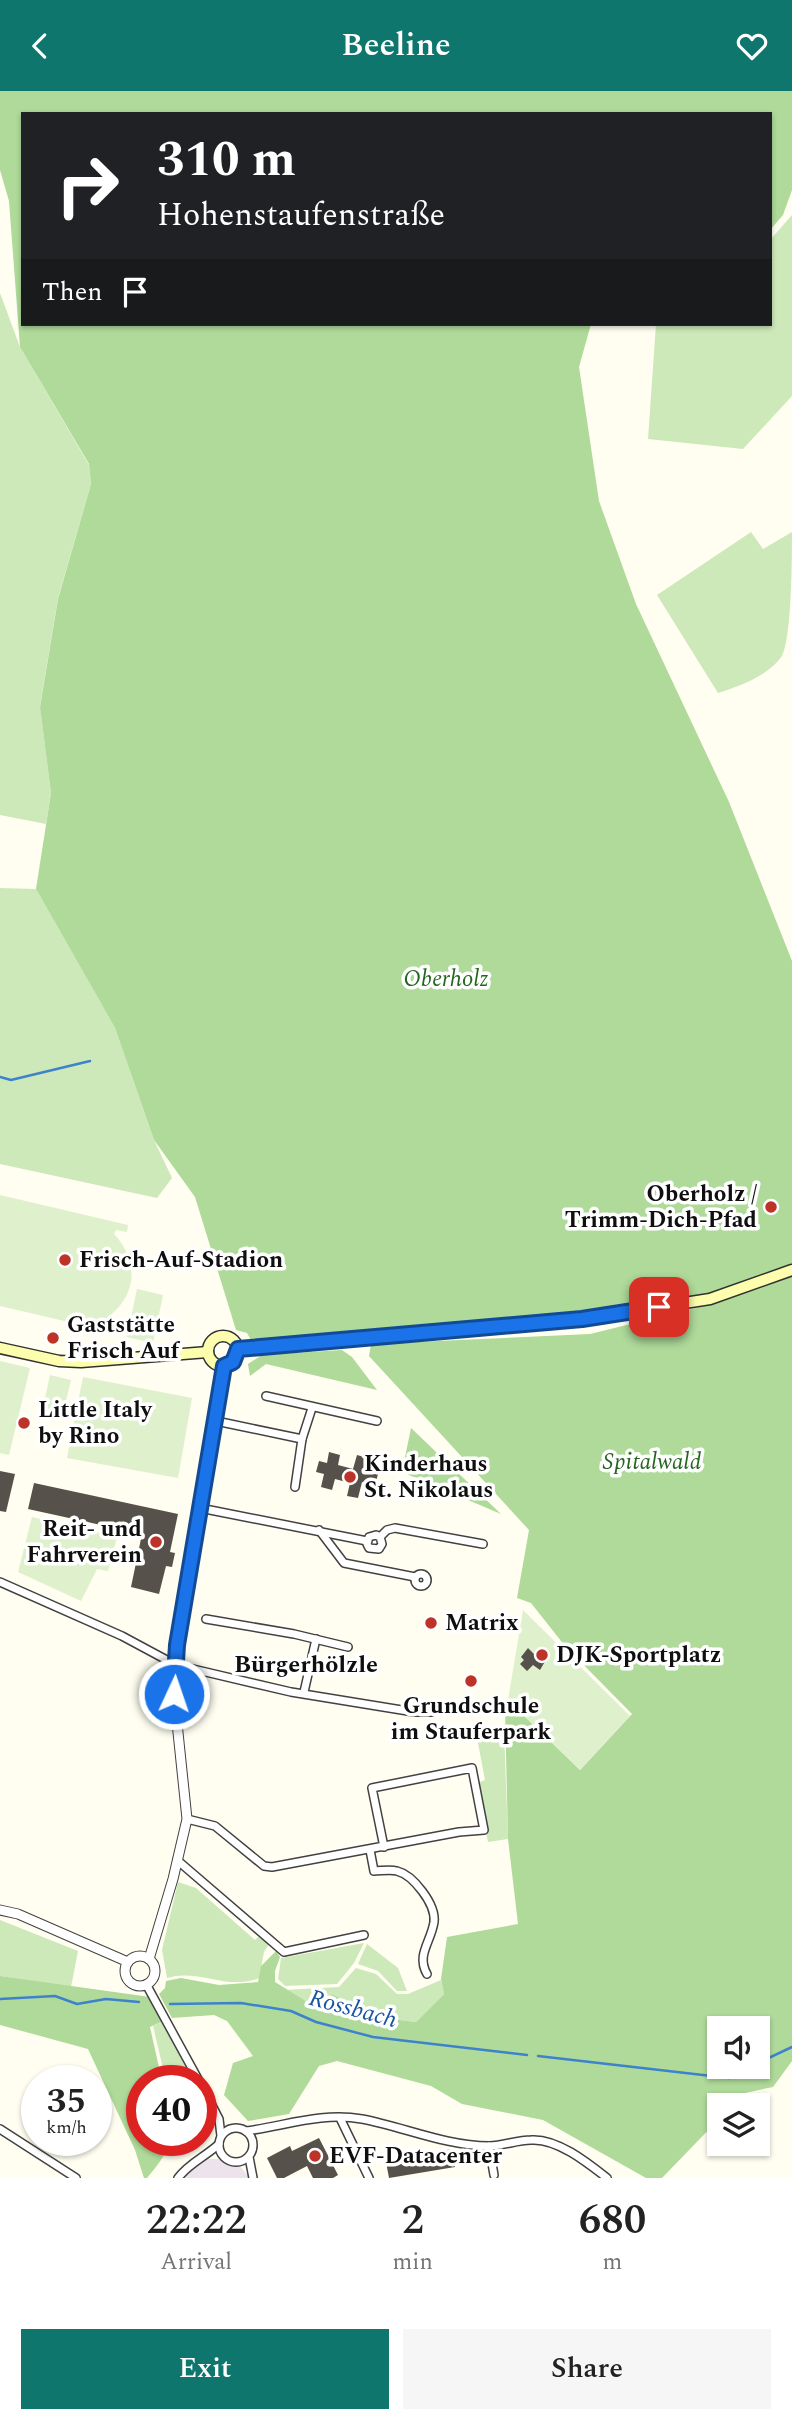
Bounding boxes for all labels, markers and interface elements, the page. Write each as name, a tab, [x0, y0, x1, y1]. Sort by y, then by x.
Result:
text: Beeline	[341, 21, 451, 70]
icon: back	[21, 27, 59, 65]
icon: heart	[733, 27, 771, 65]
text: 310 m	[157, 123, 296, 198]
icon: right	[42, 140, 133, 231]
text: Hohenstaufenstraße	[157, 191, 445, 240]
text: Then	[42, 272, 102, 312]
icon: arrive	[116, 273, 154, 311]
park label: Oberholz	[403, 962, 489, 997]
place label: Oberholz / Trimm-Dich-Pfad	[565, 1177, 757, 1238]
marker: Oberholz / Trimm-Dich-Pfad	[763, 1199, 779, 1215]
place label: Frisch-Auf-Stadion	[79, 1243, 283, 1278]
marker: Frisch-Auf-Stadion	[57, 1252, 73, 1268]
pin	[629, 1277, 689, 1337]
icon: arrive	[640, 1288, 678, 1326]
place label: Gaststätte Frisch Auf	[67, 1308, 180, 1369]
marker: Gaststätte Frisch Auf	[45, 1330, 61, 1346]
place label: Little Italy by Rino	[38, 1393, 153, 1454]
marker: Little Italy by Rino	[16, 1415, 32, 1431]
park label: Spitalwald	[603, 1445, 701, 1480]
place label: Kinderhaus St. Nikolaus	[364, 1447, 493, 1508]
marker: Kinderhaus St. Nikolaus	[342, 1469, 358, 1485]
place label: Reit- und Fahrverein	[27, 1512, 142, 1573]
marker: Reit- und Fahrverein	[148, 1534, 164, 1550]
place label: Matrix	[445, 1606, 519, 1641]
marker: Matrix	[423, 1615, 439, 1631]
place label: DJK-Sportplatz	[556, 1638, 721, 1673]
district label: Bürgerhölzle	[234, 1647, 378, 1683]
marker: DJK-Sportplatz	[534, 1647, 550, 1663]
position arrow	[137, 1657, 211, 1731]
marker: Grundschule im Stauferpark	[463, 1673, 479, 1689]
place label: Grundschule im Stauferpark	[391, 1689, 551, 1750]
water label: Rossbach	[305, 1980, 401, 2038]
map controls	[707, 2016, 770, 2156]
button: sound	[707, 2016, 770, 2079]
speed limit sign: 40	[126, 2065, 217, 2156]
text: 35	[47, 2075, 86, 2128]
button: layers	[707, 2093, 770, 2156]
text: km/h	[46, 2114, 87, 2141]
place label: EVF-Datacenter	[329, 2139, 502, 2174]
marker: EVF-Datacenter	[307, 2148, 323, 2164]
text: 22:22	[146, 2189, 247, 2252]
text: 2	[401, 2189, 424, 2252]
text: 680	[579, 2189, 646, 2252]
text: Arrival	[160, 2245, 232, 2280]
text: min	[393, 2245, 433, 2280]
text: m	[603, 2245, 622, 2280]
button: Exit	[21, 2329, 389, 2409]
button: Share	[403, 2329, 771, 2409]

